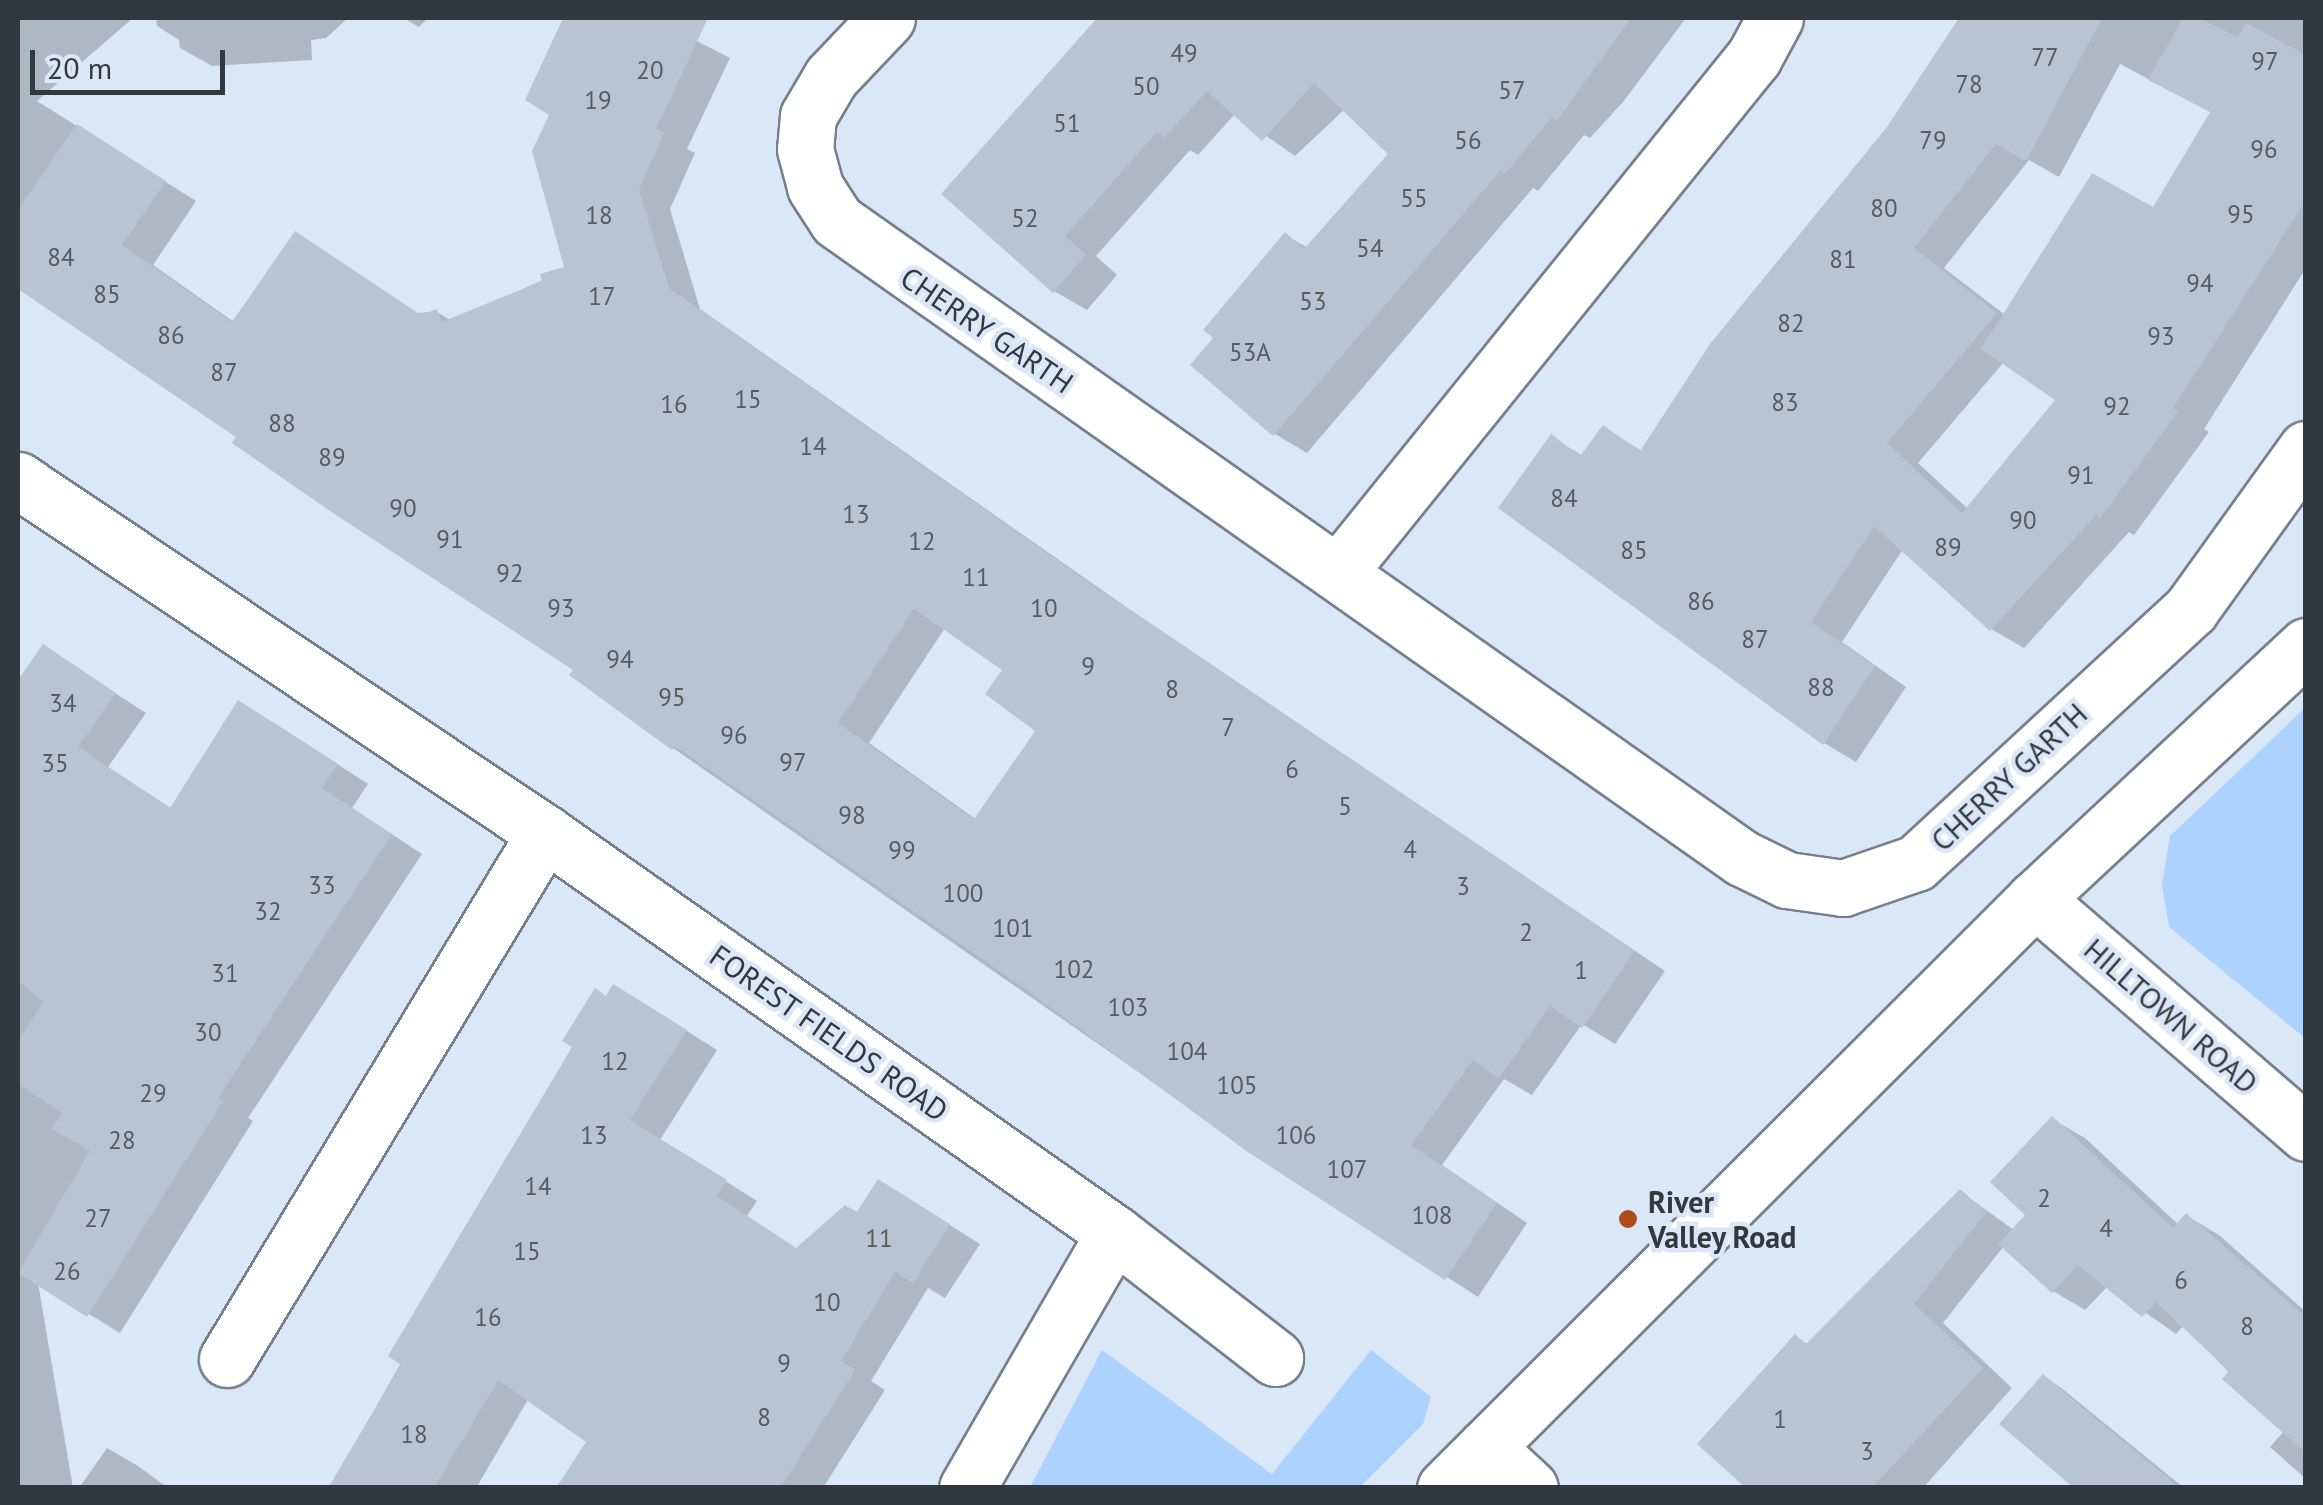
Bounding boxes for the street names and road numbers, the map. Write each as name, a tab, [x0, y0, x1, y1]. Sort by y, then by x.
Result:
street label: CHERRY GARTH	[894, 259, 1080, 401]
street label: CHERRY GARTH	[1923, 695, 2095, 859]
street label: HILLTOWN ROAD	[2077, 931, 2265, 1101]
street label: FOREST FIELDS ROAD	[703, 937, 955, 1129]

